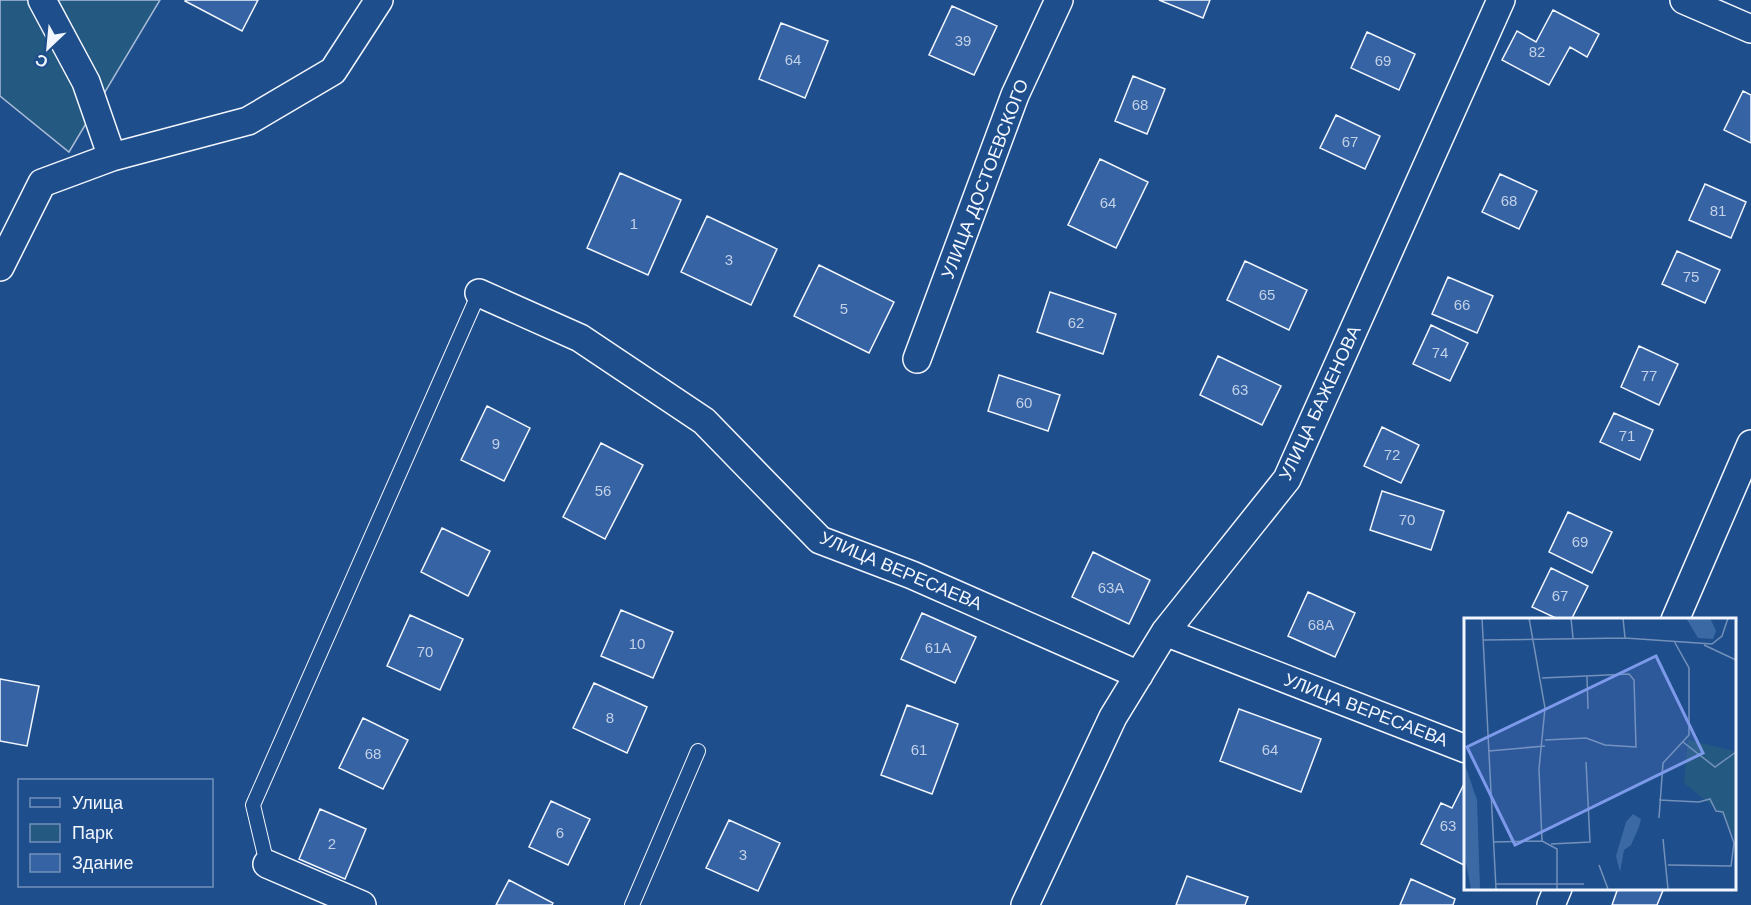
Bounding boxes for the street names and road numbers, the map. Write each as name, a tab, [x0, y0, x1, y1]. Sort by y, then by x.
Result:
street label: УЛИЦА ДОСТОЕВСКОГО	[938, 76, 1032, 282]
street label: УЛИЦА БАЖЕНОВА	[1275, 322, 1365, 484]
street label: УЛИЦА ВЕРЕСАЕВА	[817, 528, 985, 614]
street label: УЛИЦА ВЕРЕСАЕВА	[1281, 669, 1451, 751]

